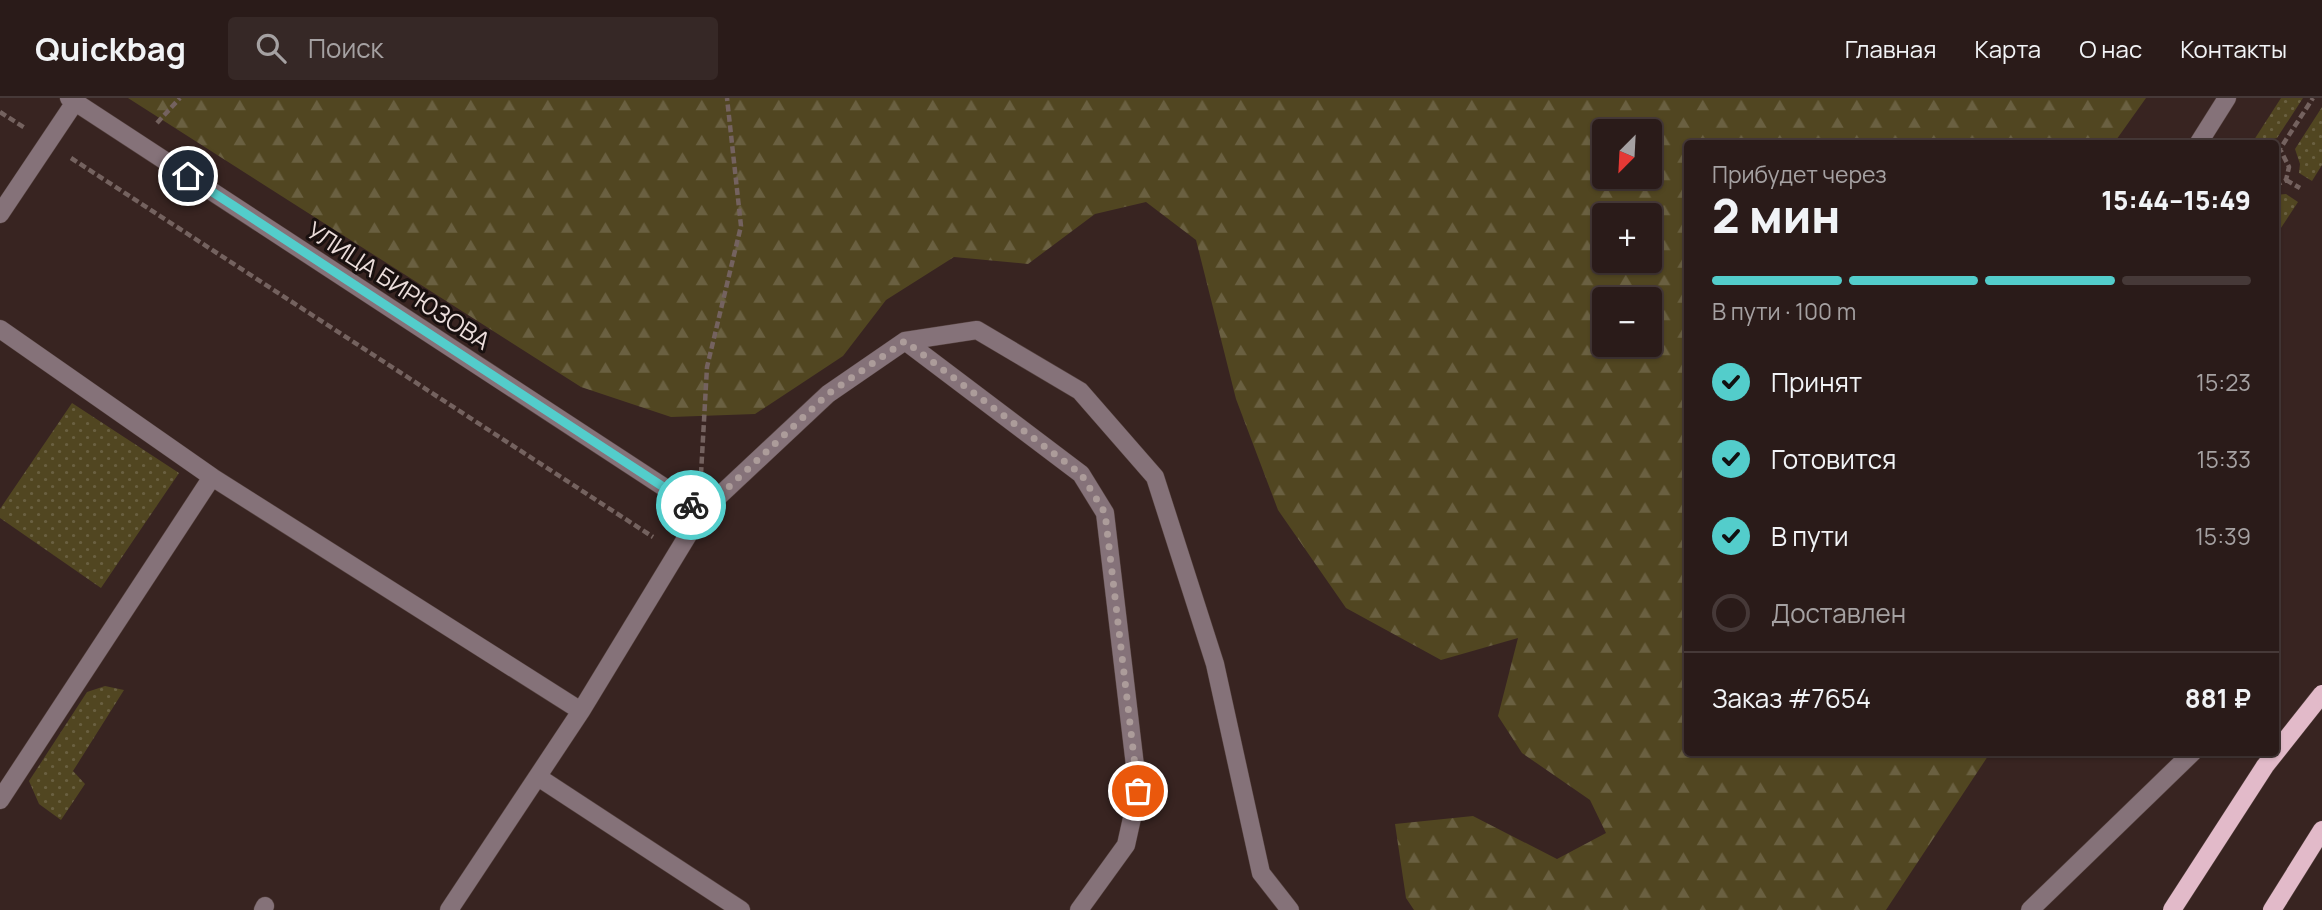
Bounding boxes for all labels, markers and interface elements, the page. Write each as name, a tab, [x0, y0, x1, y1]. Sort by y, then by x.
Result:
search box	[228, 17, 718, 80]
text: Quickbag	[35, 26, 186, 71]
icon: search	[252, 29, 290, 67]
text: Поиск	[308, 30, 384, 66]
text: Главная	[1845, 32, 1936, 65]
text: Карта	[1974, 32, 2041, 65]
text: О нас	[2079, 32, 2142, 65]
text: Контакты	[2180, 32, 2287, 65]
north arrow	[1592, 119, 1662, 189]
map controls	[1592, 119, 1662, 357]
pin	[158, 146, 218, 206]
icon: home	[169, 157, 207, 195]
text: Прибудет через	[1712, 158, 1887, 190]
text: 15:44–15:49	[2101, 182, 2251, 218]
text: 2 мин	[1712, 184, 1840, 247]
button: +	[1592, 203, 1662, 273]
street label: УЛИЦА БИРЮЗОВА	[301, 213, 497, 357]
button: −	[1592, 287, 1662, 357]
text: В пути · 100 m	[1712, 295, 1856, 327]
icon: check	[1712, 363, 1750, 401]
text: Принят	[1771, 364, 1862, 400]
text: 15:23	[2196, 366, 2251, 398]
icon: check	[1712, 440, 1750, 478]
text: Готовится	[1771, 441, 1896, 477]
text: 15:33	[2196, 443, 2251, 475]
courier	[656, 470, 726, 540]
icon: bike	[672, 486, 710, 524]
icon: check	[1712, 517, 1750, 555]
text: В пути	[1771, 518, 1849, 554]
text: 15:39	[2195, 520, 2251, 552]
text: Доставлен	[1771, 595, 1906, 631]
text: Заказ #7654	[1712, 680, 1871, 716]
text: 881 ₽	[2185, 680, 2251, 716]
pin	[1108, 761, 1168, 821]
icon: bag	[1119, 772, 1157, 810]

